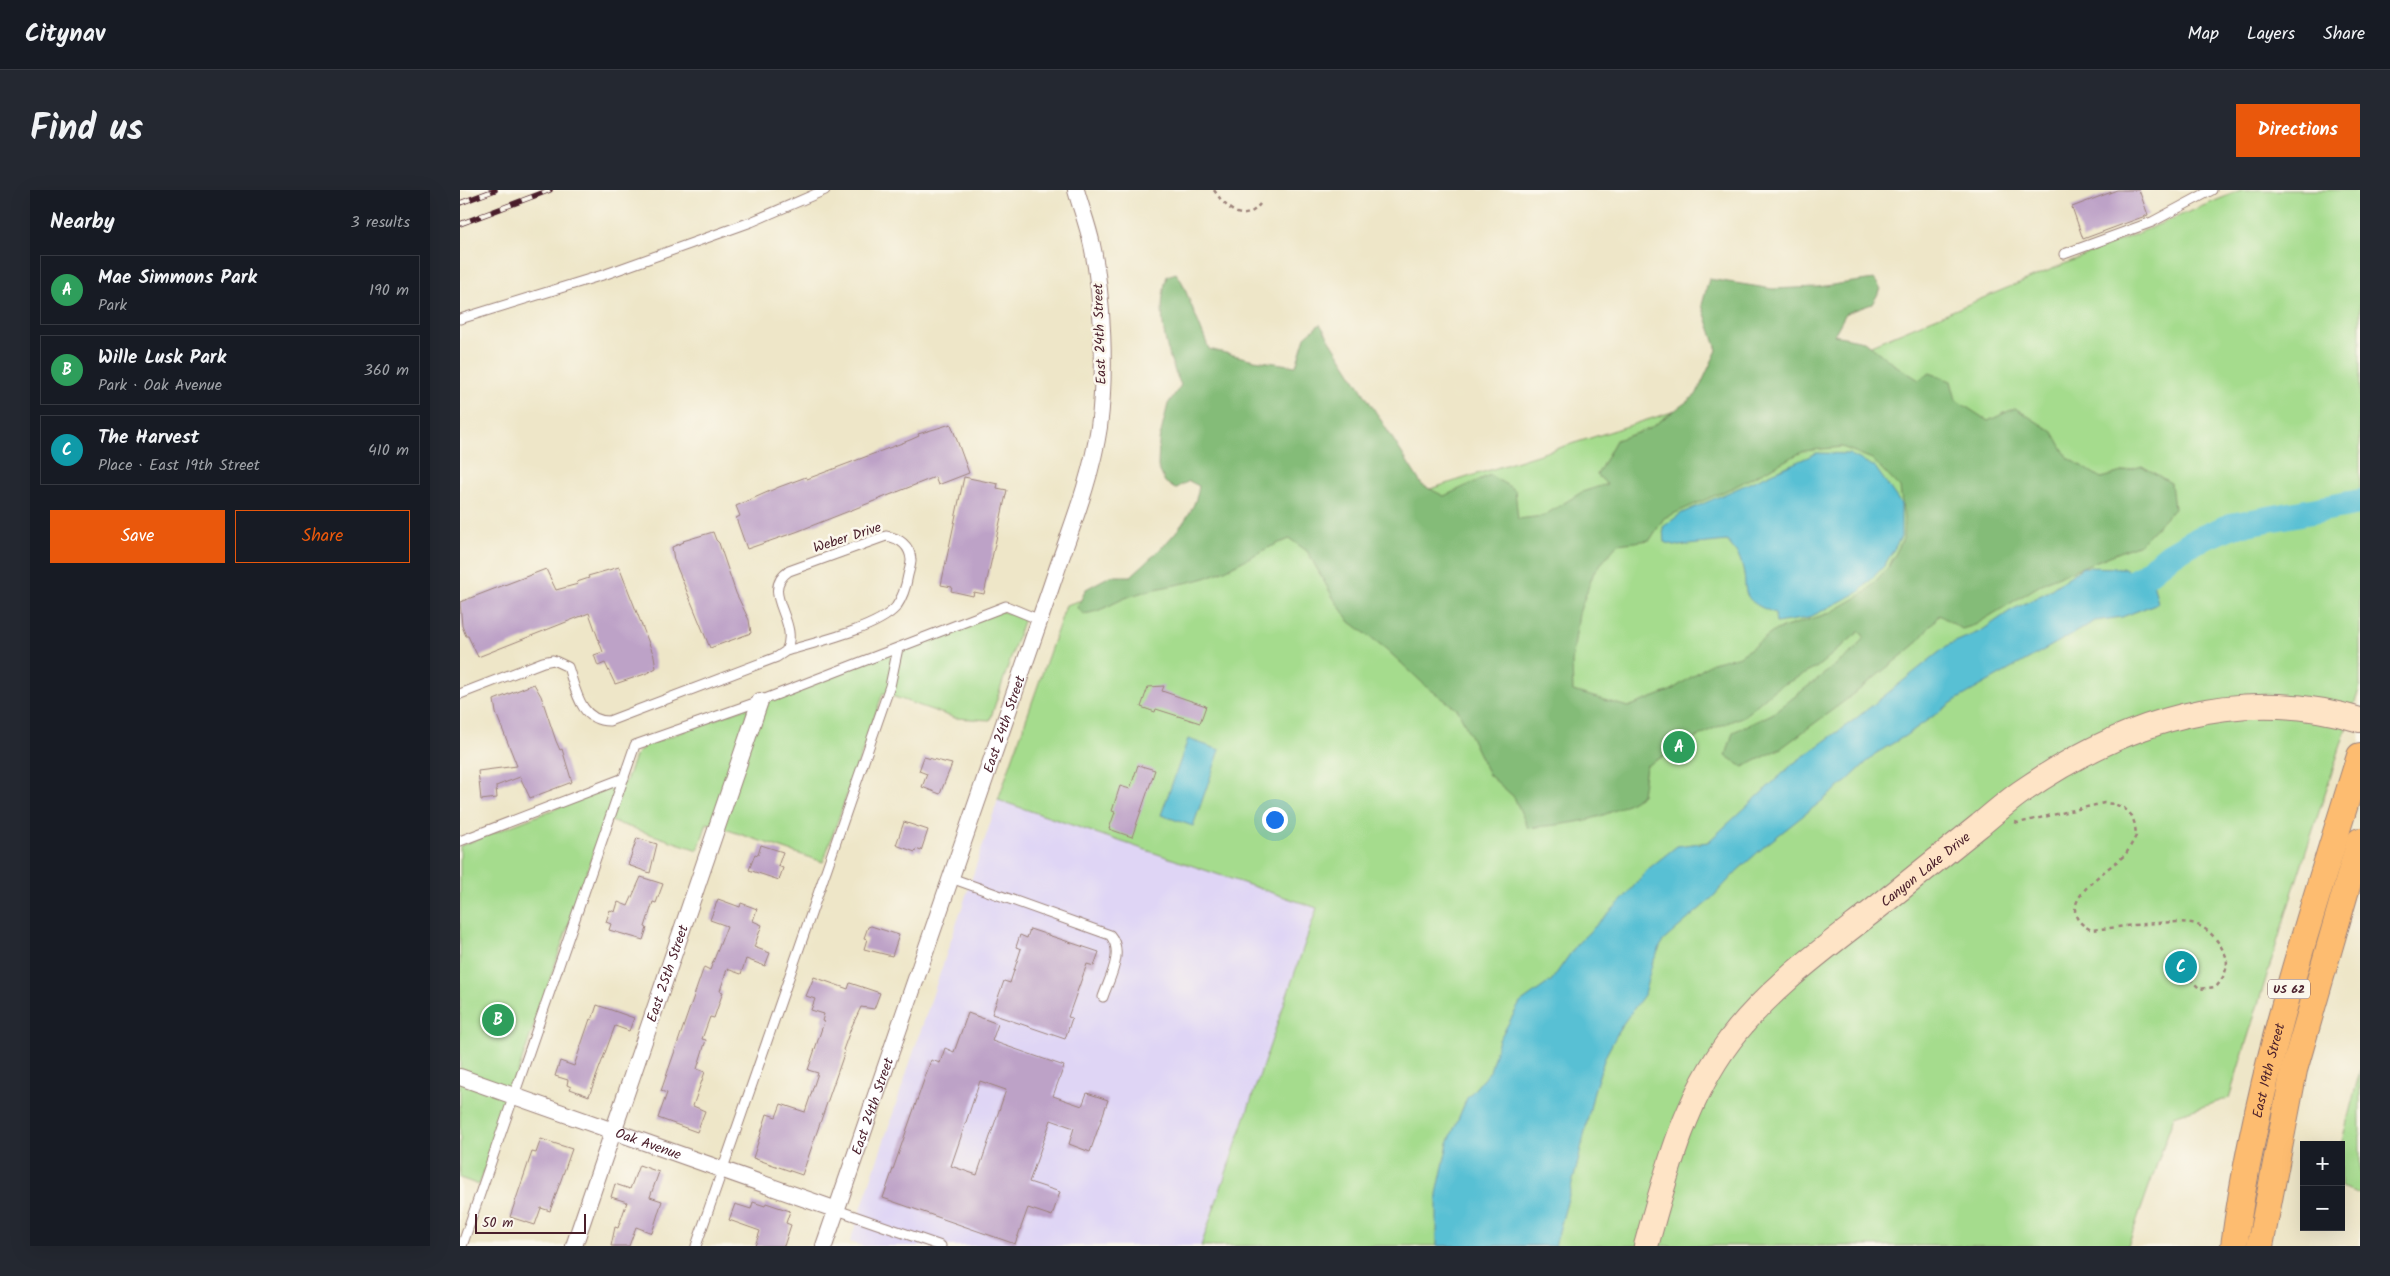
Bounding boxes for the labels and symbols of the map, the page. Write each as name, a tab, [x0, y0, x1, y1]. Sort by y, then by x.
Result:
street label: East 24th Street	[1087, 282, 1113, 385]
street label: Weber Drive	[810, 516, 885, 559]
street label: East 24th Street	[978, 672, 1032, 776]
pin: A	[1663, 728, 1695, 766]
your location	[1262, 807, 1288, 833]
street label: Canyon Lake Drive	[1876, 826, 1976, 913]
street label: East 25th Street	[641, 922, 695, 1025]
pin: C	[2165, 948, 2197, 986]
road number: US 62	[2268, 980, 2310, 999]
pin: B	[482, 1001, 514, 1039]
street label: East 19th Street	[2247, 1020, 2291, 1120]
street label: East 24th Street	[846, 1054, 900, 1158]
street label: Oak Avenue	[612, 1123, 685, 1167]
scale bar	[475, 1211, 586, 1234]

